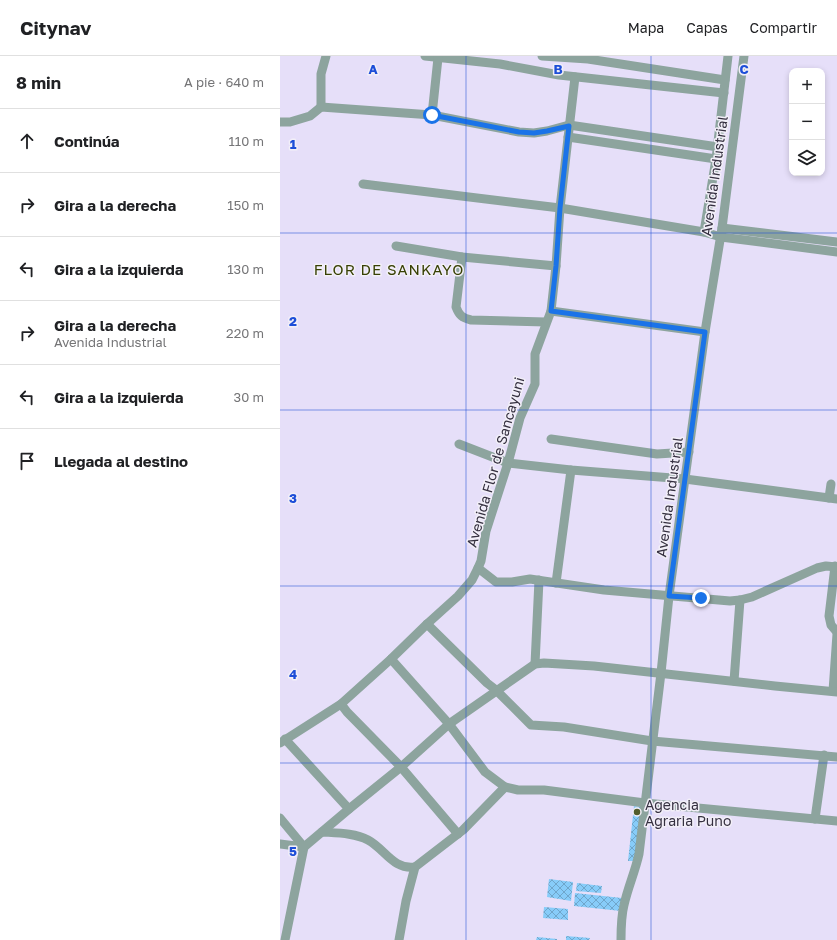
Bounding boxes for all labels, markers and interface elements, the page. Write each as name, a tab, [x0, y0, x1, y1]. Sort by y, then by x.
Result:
text: Citynav	[20, 16, 92, 39]
text: Mapa	[628, 19, 664, 36]
text: Capas	[686, 19, 728, 36]
text: Compartir	[750, 19, 817, 36]
text: A	[368, 61, 378, 77]
text: B	[553, 61, 563, 77]
text: C	[739, 61, 749, 77]
map controls	[789, 68, 825, 176]
button: +	[789, 68, 825, 104]
text: 8 min	[16, 72, 61, 93]
text: A pie · 640 m	[184, 74, 264, 90]
button: −	[789, 104, 825, 140]
route start	[423, 106, 441, 124]
street label: Avenida Industrial	[697, 115, 731, 237]
icon: ahead	[16, 130, 38, 152]
text: Continúa	[54, 132, 120, 150]
text: 110 m	[229, 133, 264, 149]
text: 1	[290, 136, 297, 152]
button: layers	[789, 140, 825, 176]
icon: right	[16, 194, 38, 216]
text: Gira a la derecha	[54, 196, 176, 214]
text: 150 m	[227, 197, 264, 213]
icon: left	[16, 258, 38, 280]
text: Gira a la izquierda	[54, 260, 184, 278]
district label: FLOR DE SANKAYO	[314, 260, 464, 278]
text: 130 m	[227, 261, 264, 277]
text: 2	[289, 313, 297, 329]
text: Gira a la derecha	[54, 316, 176, 334]
icon: right	[16, 322, 38, 344]
text: 220 m	[226, 325, 264, 341]
text: Avenida Industrial	[54, 334, 167, 350]
street label: Avenida Flor de Sancayuni	[463, 375, 527, 549]
icon: left	[16, 386, 38, 408]
text: Gira a la izquierda	[54, 388, 184, 406]
text: 30 m	[234, 389, 264, 405]
street label: Avenida Industrial	[652, 436, 686, 558]
icon: arrive	[16, 450, 38, 472]
text: Llegada al destino	[54, 452, 188, 470]
text: 3	[289, 490, 297, 506]
route end	[692, 589, 710, 607]
text: 4	[289, 666, 297, 682]
place label: Agencia Agraria Puno	[645, 796, 731, 829]
marker: Agencia Agraria Puno	[632, 807, 642, 817]
text: 5	[289, 843, 297, 859]

